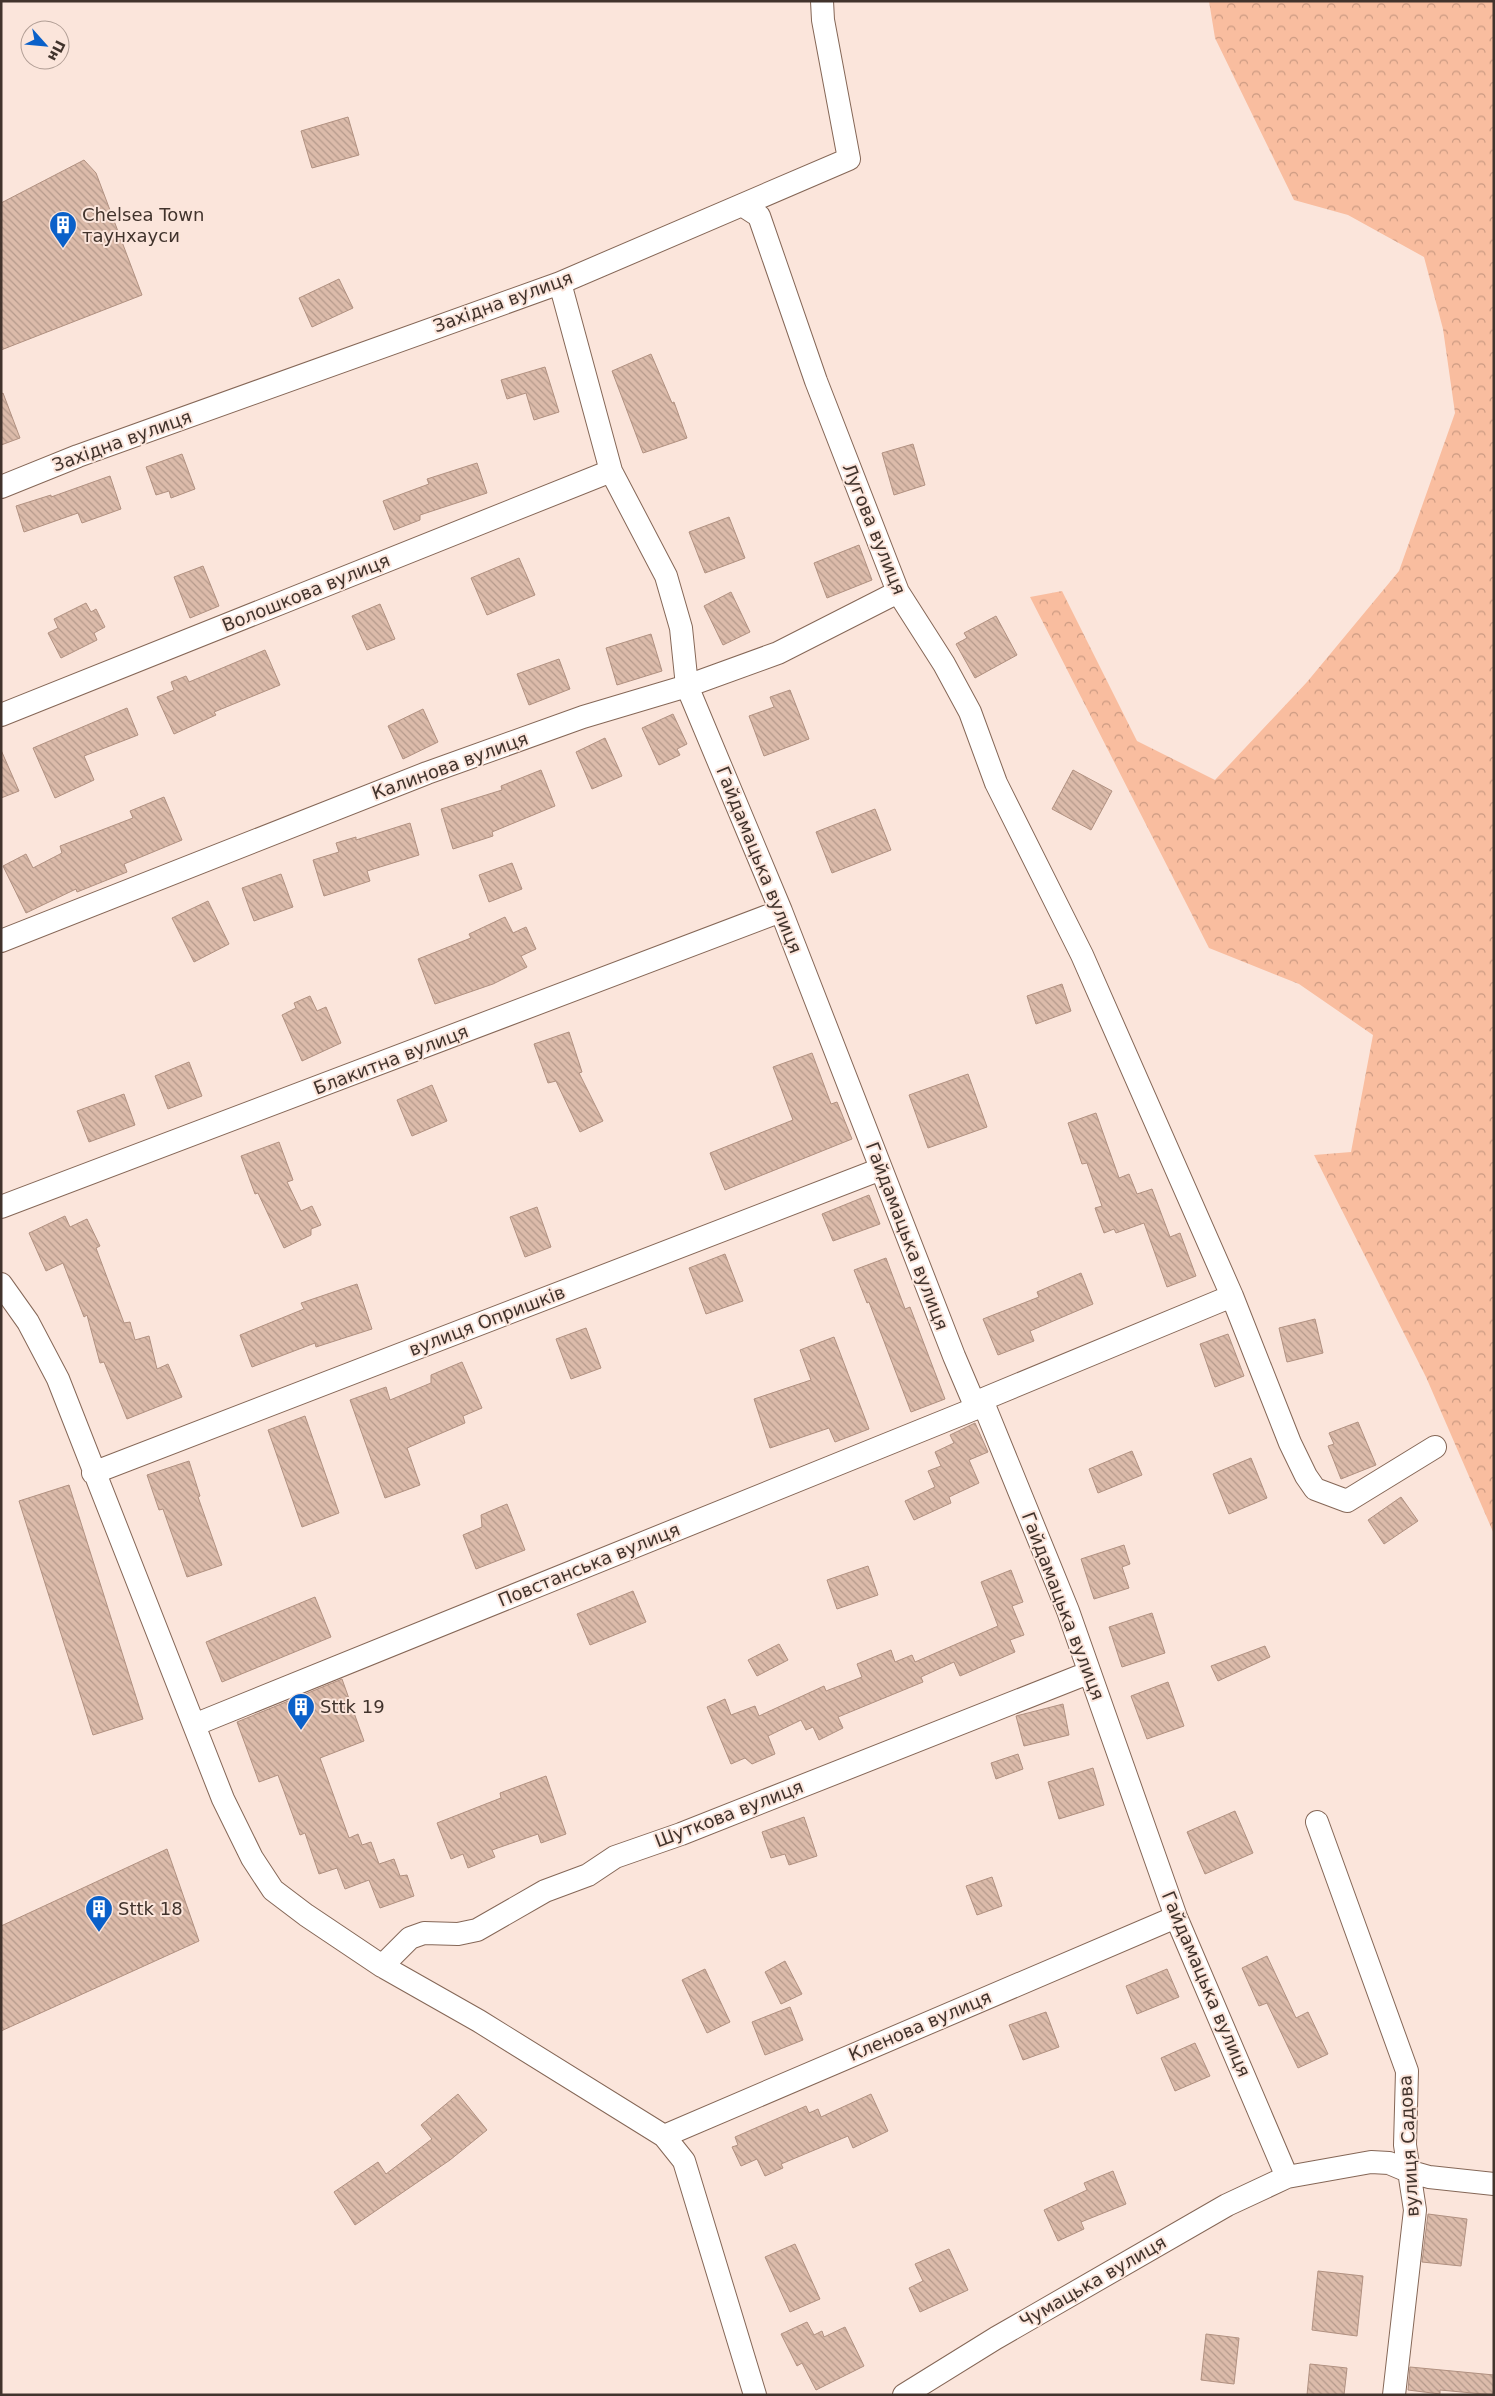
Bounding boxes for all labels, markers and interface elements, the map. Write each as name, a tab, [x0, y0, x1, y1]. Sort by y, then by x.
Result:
north arrow	[20, 20, 70, 70]
text: Пн	[45, 38, 69, 64]
place label: Chelsea Town таунхауси	[82, 204, 204, 246]
building icon: Chelsea Town таунхауси	[48, 210, 78, 249]
street label: Західна вулиця	[430, 267, 575, 336]
street label: Західна вулиця	[49, 406, 194, 475]
street label: Лугова вулиця	[839, 460, 910, 597]
street label: Волошкова вулиця	[219, 549, 393, 636]
street label: Калинова вулиця	[369, 727, 531, 804]
street label: Гайдамацька вулиця	[712, 763, 807, 956]
street label: Блакитна вулиця	[310, 1020, 471, 1099]
street label: Гайдамацька вулиця	[862, 1139, 953, 1333]
street label: вулиця Опришків	[406, 1281, 568, 1360]
street label: Гайдамацька вулиця	[1018, 1509, 1109, 1703]
street label: Повстанська вулиця	[495, 1518, 683, 1611]
building icon: Sttk 19	[286, 1692, 316, 1731]
place label: Sttk 19	[320, 1696, 385, 1717]
street label: Шуткова вулиця	[652, 1776, 806, 1852]
street label: Гайдамацька вулиця	[1158, 1888, 1255, 2080]
building icon: Sttk 18	[84, 1894, 114, 1933]
place label: Sttk 18	[118, 1898, 183, 1919]
street label: Кленова вулиця	[845, 1986, 994, 2065]
street label: вулиця Садова	[1394, 2075, 1423, 2217]
street label: Чумацька вулиця	[1016, 2231, 1170, 2332]

